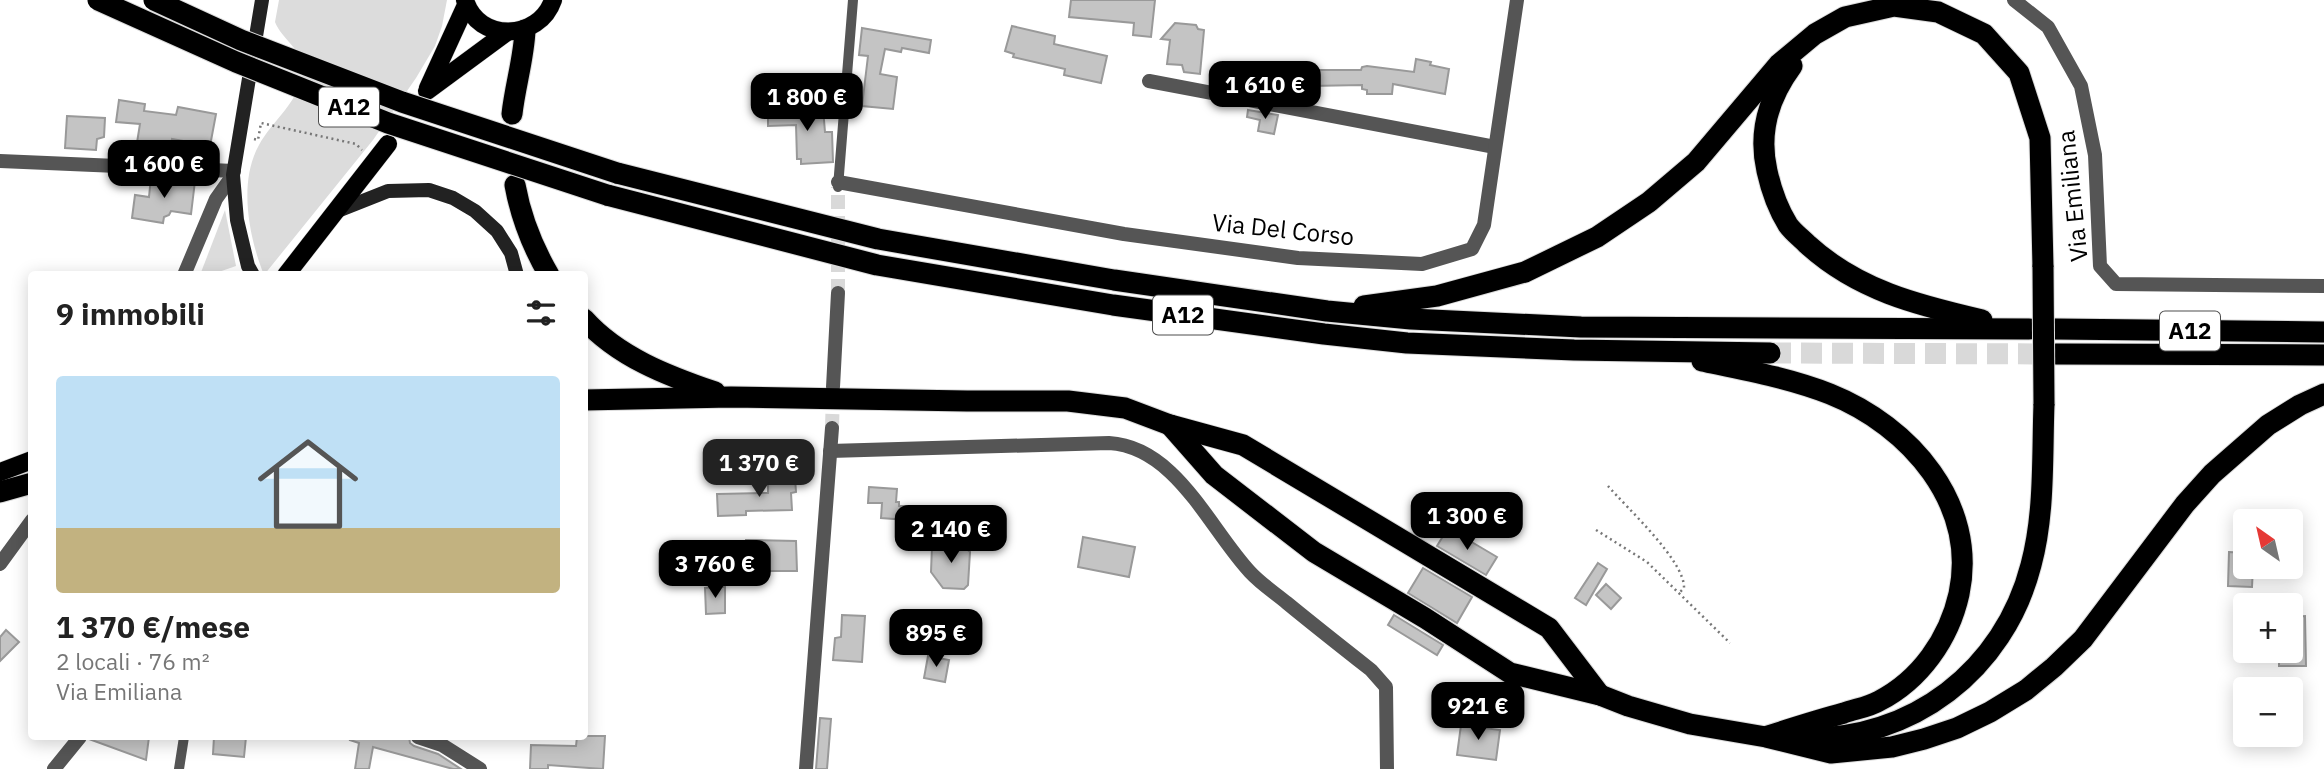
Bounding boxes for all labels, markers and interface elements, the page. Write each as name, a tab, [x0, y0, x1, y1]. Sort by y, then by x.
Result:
pin: 1 610 €	[1200, 61, 1330, 121]
text: 1 610 €	[1225, 69, 1305, 99]
pin: 1 800 €	[742, 74, 872, 133]
text: 1 800 €	[767, 81, 847, 111]
road number: A12	[319, 88, 379, 127]
street label: Via Emiliana	[2049, 129, 2095, 263]
pin: 1 600 €	[99, 140, 229, 200]
text: 1 600 €	[124, 148, 204, 178]
street label: Via Del Corso	[1210, 206, 1356, 252]
text: 9 immobili	[56, 294, 205, 333]
icon: filters	[522, 294, 560, 332]
road number: A12	[1153, 296, 1213, 334]
road number: A12	[2160, 312, 2220, 350]
icon: home	[245, 421, 371, 547]
pin: 1 370 €	[694, 440, 824, 499]
text: 1 370 €	[719, 447, 799, 477]
pin: 1 300 €	[1402, 492, 1532, 552]
text: 1 300 €	[1427, 500, 1507, 530]
pin: 2 140 €	[886, 505, 1016, 565]
north arrow	[2233, 509, 2303, 579]
map controls	[2233, 509, 2303, 747]
text: 2 140 €	[911, 513, 991, 543]
pin: 3 760 €	[650, 540, 780, 600]
text: 3 760 €	[675, 548, 755, 578]
button: +	[2233, 593, 2303, 663]
text: 1 370 €/mese	[56, 607, 250, 646]
pin: 895 €	[887, 610, 985, 669]
text: 895 €	[905, 617, 967, 647]
text: 2 locali · 76 m²	[56, 646, 210, 676]
text: Via Emiliana	[56, 676, 182, 706]
button: −	[2233, 677, 2303, 747]
pin: 921 €	[1429, 682, 1527, 742]
text: 921 €	[1447, 690, 1509, 720]

